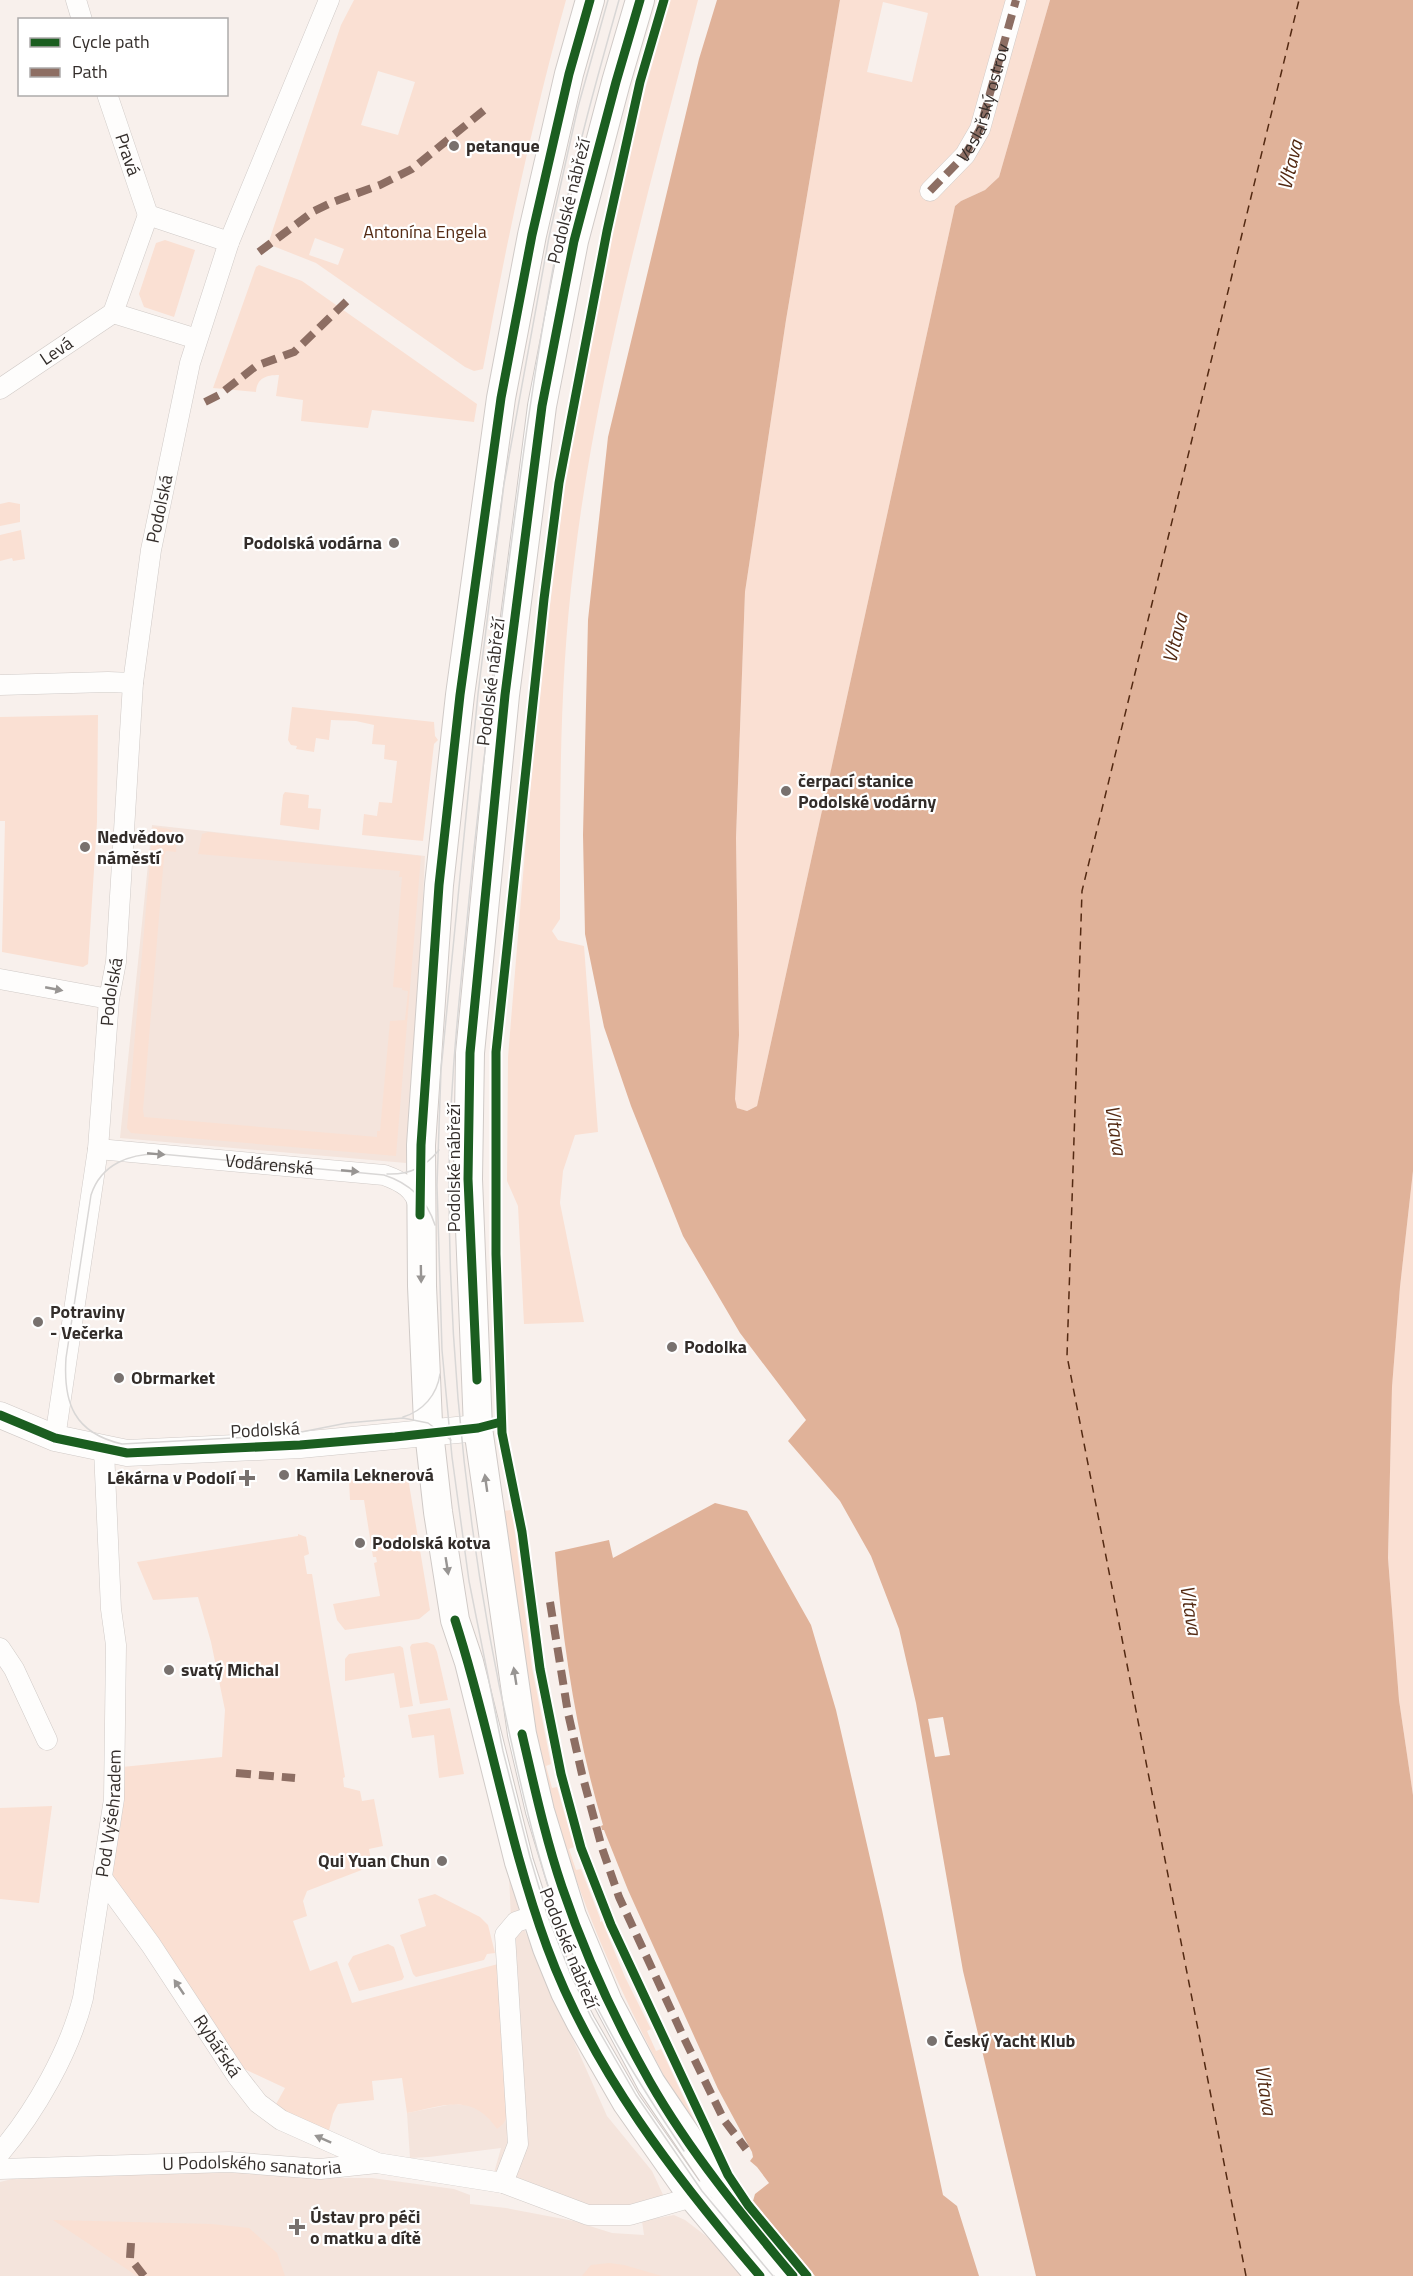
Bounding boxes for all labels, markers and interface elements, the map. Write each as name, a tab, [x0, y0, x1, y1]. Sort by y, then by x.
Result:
legend	[18, 18, 228, 96]
text: Cycle path	[72, 28, 150, 55]
street label: Veslařský ostrov	[950, 40, 1016, 169]
text: Path	[72, 58, 108, 85]
street label: Pravá	[108, 130, 148, 179]
place label: petanque	[466, 132, 540, 159]
street label: Podolské nábřeží	[540, 133, 598, 267]
water label: Vltava	[1268, 136, 1311, 193]
marker: petanque	[447, 139, 461, 153]
park label: Antonína Engela	[363, 218, 487, 245]
street label: Levá	[34, 330, 78, 372]
street label: Podolská	[139, 472, 179, 545]
place label: Podolská vodárna	[243, 529, 382, 556]
marker: Podolská vodárna	[387, 536, 401, 550]
water label: Vltava	[1153, 609, 1196, 666]
street label: Podolské nábřeží	[469, 614, 512, 747]
place label: čerpací stanice Podolské vodárny	[798, 767, 936, 815]
marker: čerpací stanice Podolské vodárny	[779, 784, 793, 798]
place label: Nedvědovo náměstí	[97, 823, 184, 871]
marker: Nedvědovo náměstí	[78, 840, 92, 854]
street label: Podolská	[93, 955, 130, 1027]
one-way arrow	[45, 985, 64, 994]
street label: Podolské nábřeží	[440, 1102, 467, 1232]
water label: Vltava	[1097, 1103, 1136, 1158]
street label: Vodárenská	[224, 1147, 315, 1182]
one-way arrow	[146, 1149, 165, 1159]
one-way arrow	[341, 1166, 360, 1176]
one-way arrow	[416, 1264, 426, 1283]
place label: Potraviny - Večerka	[50, 1298, 125, 1346]
marker: Potraviny - Večerka	[31, 1315, 45, 1329]
place label: Podolka	[684, 1333, 747, 1360]
marker: Podolka	[665, 1340, 679, 1354]
place label: Obrmarket	[131, 1364, 216, 1391]
marker: Obrmarket	[112, 1371, 126, 1385]
street label: Podolská	[230, 1414, 300, 1445]
place label: Kamila Leknerová	[296, 1461, 434, 1488]
place label: Lékárna v Podolí	[107, 1464, 236, 1491]
marker: Kamila Leknerová	[277, 1468, 291, 1482]
marker: Lékárna v Podolí	[240, 1471, 254, 1485]
one-way arrow	[481, 1473, 490, 1492]
place label: Podolská kotva	[372, 1529, 491, 1556]
marker: Podolská kotva	[353, 1536, 367, 1550]
one-way arrow	[442, 1557, 451, 1576]
water label: Vltava	[1172, 1583, 1211, 1638]
place label: svatý Michal	[181, 1656, 279, 1683]
marker: svatý Michal	[162, 1663, 176, 1677]
one-way arrow	[510, 1666, 519, 1685]
street label: Pod Vyšehradem	[88, 1749, 128, 1879]
place label: Qui Yuan Chun	[318, 1847, 430, 1874]
marker: Qui Yuan Chun	[435, 1854, 449, 1868]
street label: Podolské nábřeží	[533, 1883, 607, 2014]
one-way arrow	[173, 1979, 185, 1995]
street label: Rybářská	[187, 2009, 248, 2083]
place label: Český Yacht Klub	[944, 2027, 1076, 2054]
marker: Český Yacht Klub	[925, 2034, 939, 2048]
water label: Vltava	[1247, 2063, 1286, 2118]
one-way arrow	[315, 2134, 332, 2143]
street label: U Podolského sanatoria	[162, 2148, 342, 2182]
place label: Ústav pro péči o matku a dítě	[310, 2203, 421, 2251]
marker: Ústav pro péči o matku a dítě	[288, 2218, 306, 2236]

